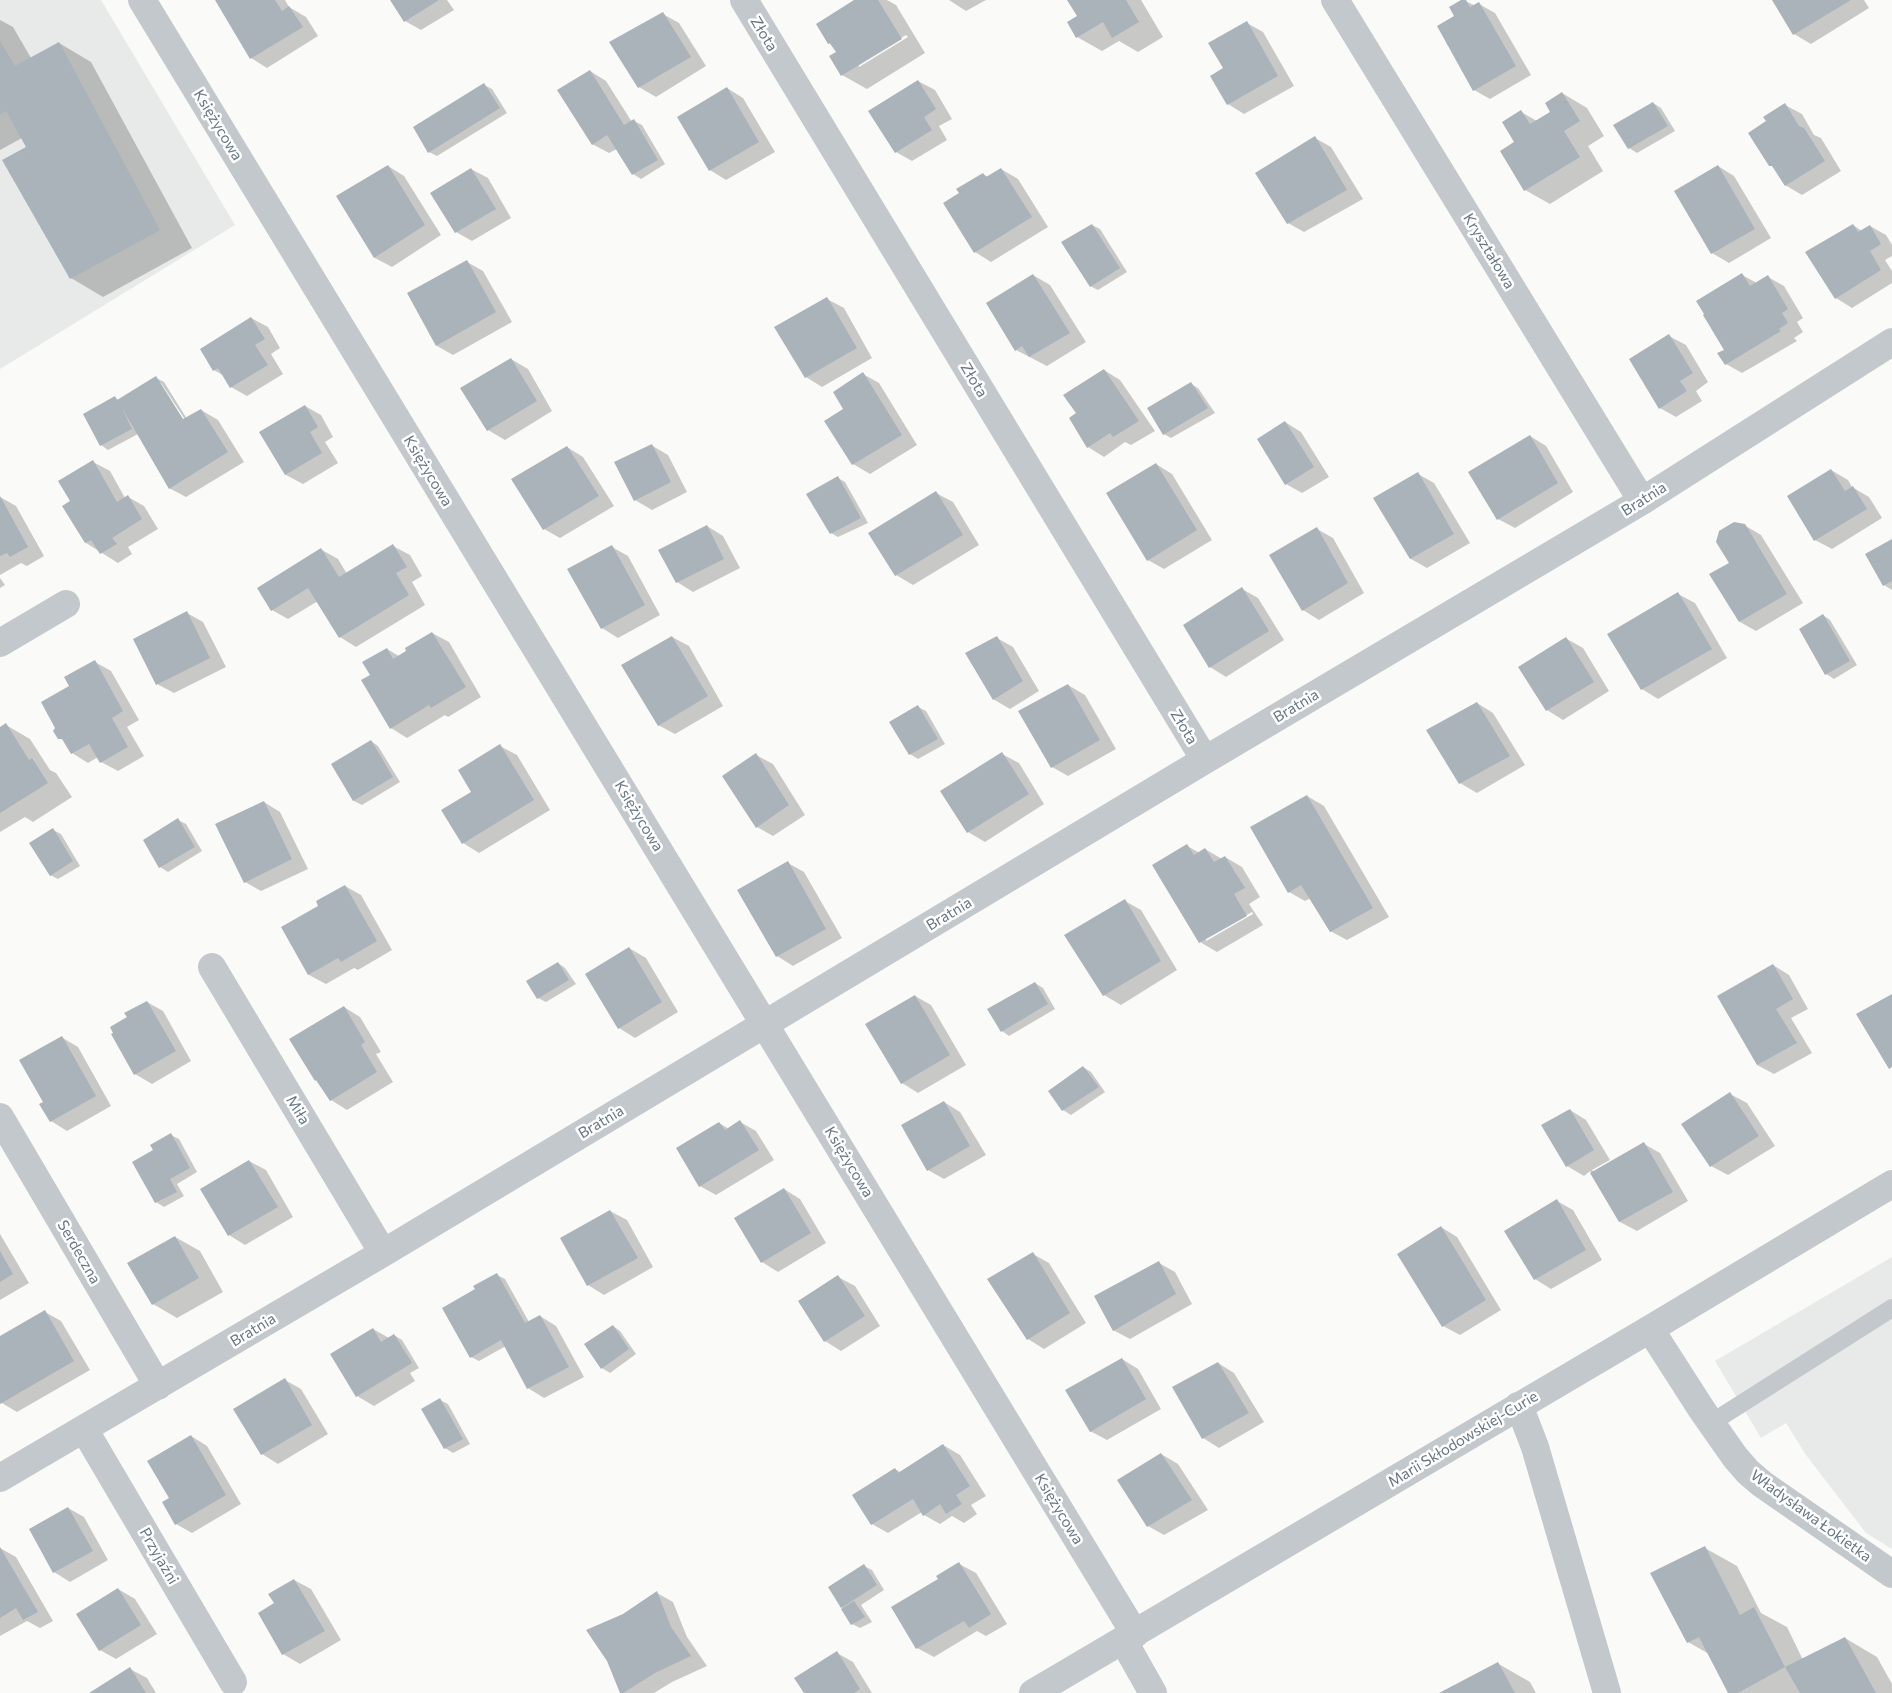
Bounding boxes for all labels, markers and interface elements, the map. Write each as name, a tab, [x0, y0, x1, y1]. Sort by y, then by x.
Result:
street label: Złota	[747, 13, 781, 55]
street label: Księżycowa	[190, 86, 246, 164]
street label: Kryształowa	[1459, 210, 1519, 292]
street label: Złota	[957, 359, 991, 401]
street label: Księżycowa	[400, 432, 456, 510]
street label: Bratnia	[1618, 478, 1670, 520]
street label: Bratnia	[1270, 685, 1322, 727]
street label: Złota	[1167, 706, 1201, 748]
street label: Księżycowa	[611, 777, 667, 855]
street label: Bratnia	[923, 893, 975, 935]
street label: Miła	[282, 1092, 314, 1128]
street label: Bratnia	[575, 1101, 627, 1143]
street label: Księżycowa	[821, 1123, 877, 1201]
street label: Serdeczna	[54, 1217, 104, 1287]
street label: Bratnia	[227, 1309, 279, 1351]
street label: Marii Skłodowskiej-Curie	[1385, 1387, 1541, 1491]
street label: Władysława Łokietka	[1747, 1466, 1875, 1566]
street label: Księżycowa	[1031, 1470, 1087, 1548]
street label: Przyjaźni	[136, 1525, 182, 1587]

